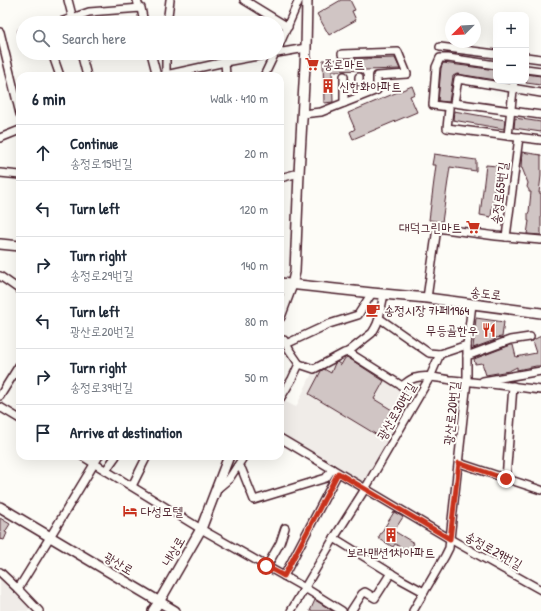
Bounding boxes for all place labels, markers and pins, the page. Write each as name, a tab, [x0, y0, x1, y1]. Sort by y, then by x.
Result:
place label: 종로마트	[323, 55, 365, 73]
supermarket icon: 종로마트	[304, 56, 320, 72]
place label: 신한화아파트	[339, 77, 402, 95]
building icon: 신한화아파트	[320, 78, 336, 94]
place label: 대덕그린마트	[399, 218, 462, 236]
supermarket icon: 대덕그린마트	[465, 219, 481, 235]
place label: 송정시장 카페1964	[384, 301, 469, 319]
cafe icon: 송정시장 카페1964	[365, 302, 381, 318]
place label: 무등골한우	[426, 321, 478, 339]
restaurant icon: 무등골한우	[481, 322, 497, 338]
place label: 다성모텔	[141, 502, 183, 520]
hotel icon: 다성모텔	[122, 503, 138, 519]
building icon: 보라맨션1차아파트	[383, 527, 399, 543]
place label: 보라맨션1차아파트	[347, 543, 435, 561]

